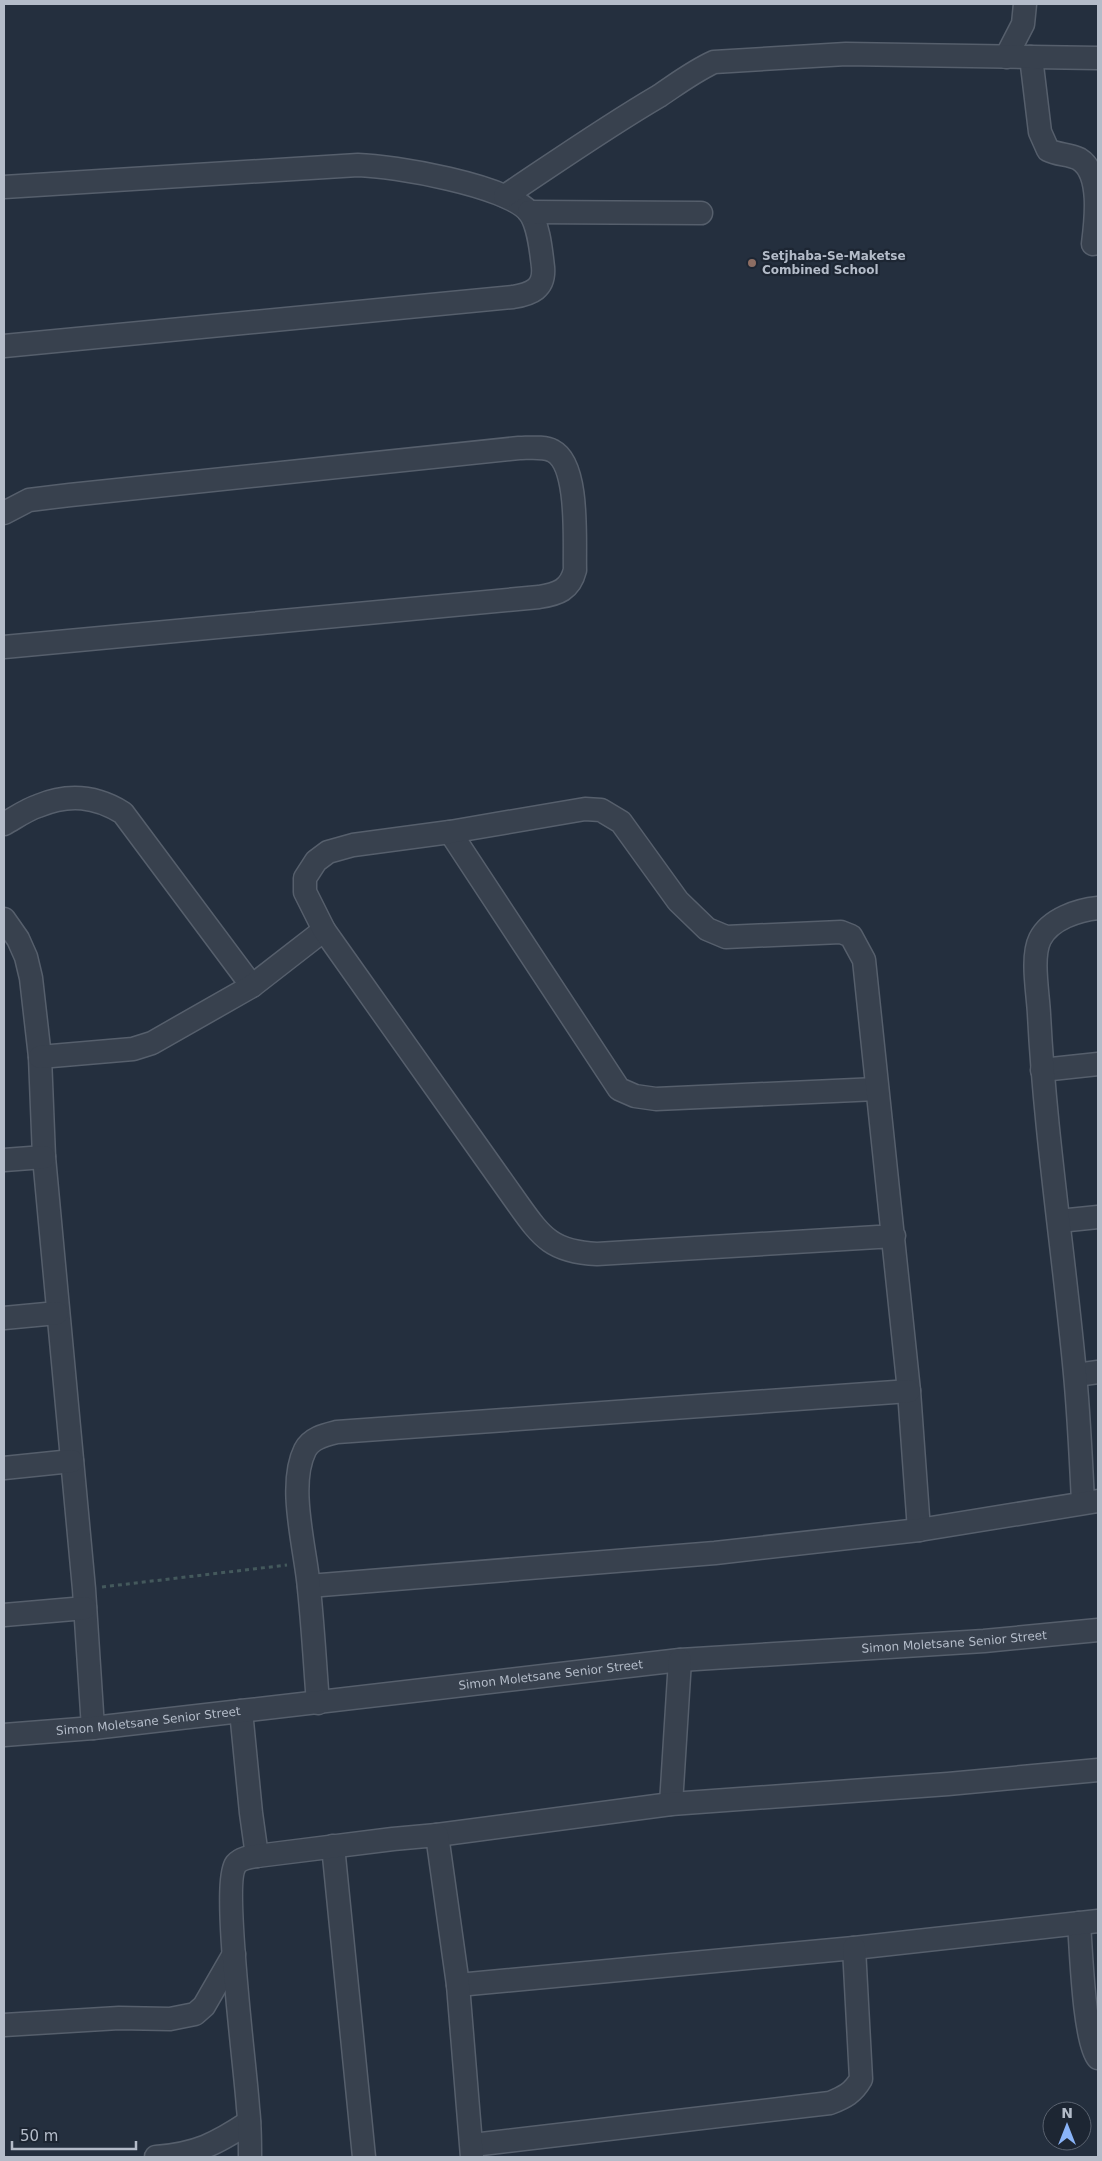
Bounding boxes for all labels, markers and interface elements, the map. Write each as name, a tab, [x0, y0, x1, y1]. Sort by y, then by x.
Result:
place label: Setjhaba-Se-Maketse Combined School	[762, 249, 906, 277]
marker: Setjhaba-Se-Maketse Combined School	[746, 257, 758, 269]
street label: Simon Moletsane Senior Street	[861, 1628, 1048, 1656]
street label: Simon Moletsane Senior Street	[458, 1657, 644, 1693]
street label: Simon Moletsane Senior Street	[55, 1704, 242, 1738]
north arrow	[1042, 2101, 1092, 2151]
text: N	[1061, 2105, 1073, 2121]
scale bar	[12, 2118, 136, 2150]
text: 50 m	[20, 2127, 58, 2145]

